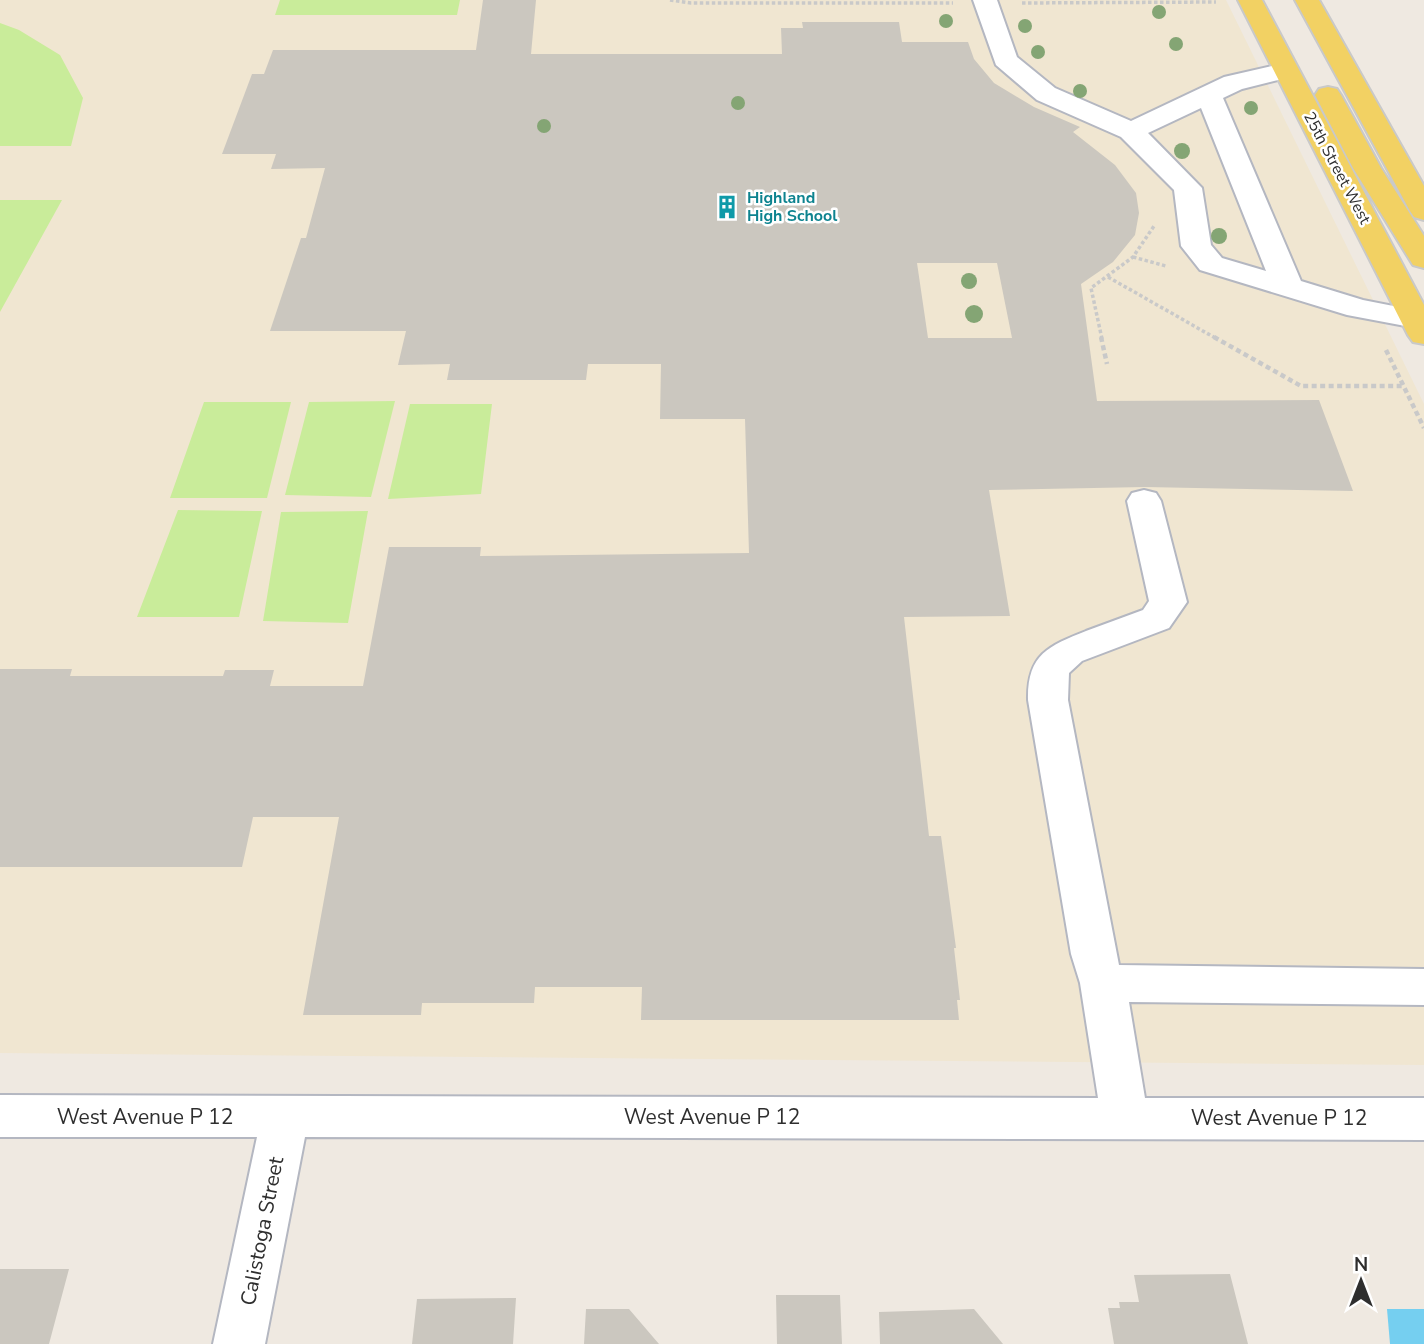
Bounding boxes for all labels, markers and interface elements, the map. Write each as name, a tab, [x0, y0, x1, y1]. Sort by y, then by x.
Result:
street label: 25th Street West	[1298, 108, 1376, 228]
place label: Highland High School	[747, 187, 837, 227]
building icon: Highland High School	[713, 193, 741, 221]
street label: West Avenue P 12	[57, 1103, 233, 1131]
street label: West Avenue P 12	[624, 1103, 800, 1131]
street label: West Avenue P 12	[1191, 1104, 1367, 1132]
street label: Calistoga Street	[234, 1154, 290, 1308]
north arrow	[1326, 1246, 1396, 1316]
text: N	[1354, 1252, 1368, 1278]

